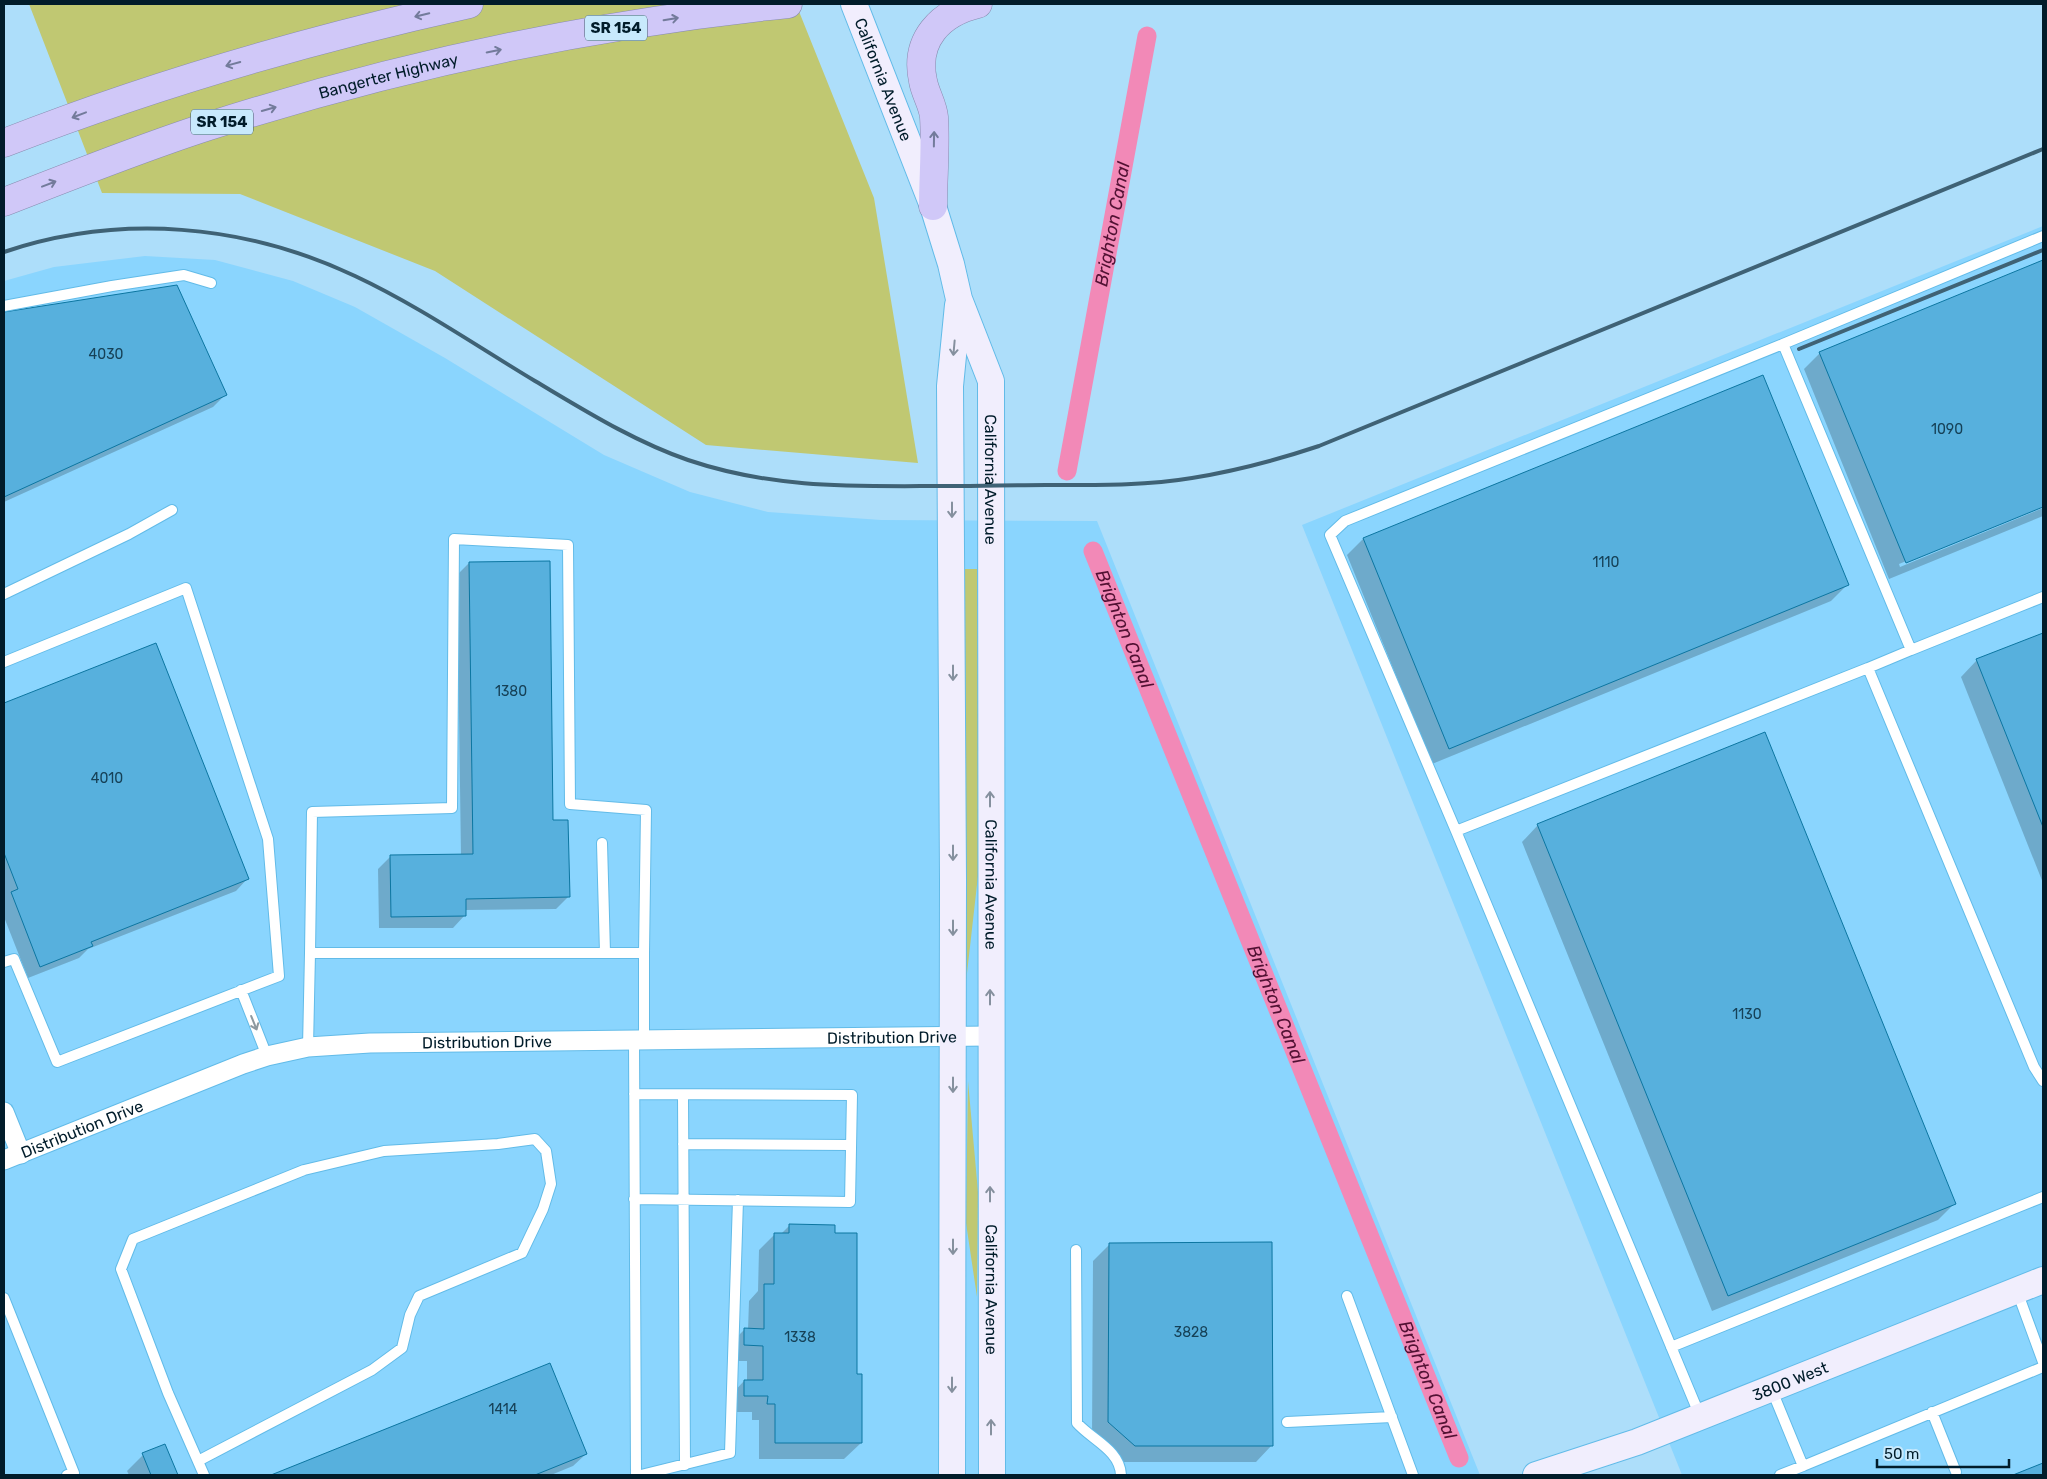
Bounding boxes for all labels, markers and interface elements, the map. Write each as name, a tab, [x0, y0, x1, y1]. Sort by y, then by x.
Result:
one-way arrow	[414, 11, 430, 20]
one-way arrow	[663, 14, 679, 24]
road number: SR 154	[585, 15, 647, 40]
street label: California Avenue	[851, 15, 916, 144]
one-way arrow	[486, 46, 502, 55]
street label: Bangerter Highway	[316, 49, 460, 102]
one-way arrow	[225, 60, 241, 69]
one-way arrow	[260, 103, 276, 113]
road number: SR 154	[191, 110, 253, 134]
one-way arrow	[71, 111, 87, 120]
one-way arrow	[929, 132, 939, 148]
water label: Brighton Canal	[1090, 160, 1135, 288]
one-way arrow	[41, 179, 56, 189]
one-way arrow	[949, 340, 959, 356]
house number: 4030	[89, 346, 124, 363]
street label: California Avenue	[982, 414, 1001, 545]
house number: 1090	[1931, 421, 1963, 438]
one-way arrow	[947, 502, 957, 518]
house number: 1110	[1593, 554, 1620, 571]
water label: Brighton Canal	[1091, 566, 1158, 692]
one-way arrow	[948, 664, 958, 681]
house number: 1380	[495, 683, 527, 700]
house number: 4010	[91, 770, 123, 787]
one-way arrow	[985, 791, 995, 808]
street label: California Avenue	[982, 819, 1001, 950]
one-way arrow	[948, 844, 958, 861]
one-way arrow	[948, 920, 958, 936]
water label: Brighton Canal	[1242, 942, 1310, 1068]
one-way arrow	[985, 989, 995, 1005]
house number: 1130	[1732, 1006, 1762, 1023]
one-way arrow	[250, 1015, 259, 1031]
street label: Distribution Drive	[827, 1027, 957, 1047]
street label: Distribution Drive	[422, 1031, 552, 1052]
one-way arrow	[948, 1076, 958, 1093]
street label: Distribution Drive	[18, 1096, 146, 1162]
one-way arrow	[985, 1186, 995, 1202]
street label: California Avenue	[982, 1224, 1001, 1355]
one-way arrow	[948, 1239, 958, 1255]
water label: Brighton Canal	[1394, 1318, 1462, 1443]
house number: 3828	[1174, 1324, 1208, 1341]
house number: 1338	[784, 1329, 816, 1346]
street label: 3800 West	[1749, 1357, 1831, 1405]
one-way arrow	[947, 1376, 957, 1392]
house number: 1414	[488, 1401, 518, 1418]
one-way arrow	[986, 1419, 996, 1435]
scale bar	[1877, 1436, 2010, 1468]
text: 50 m	[1884, 1445, 1919, 1463]

